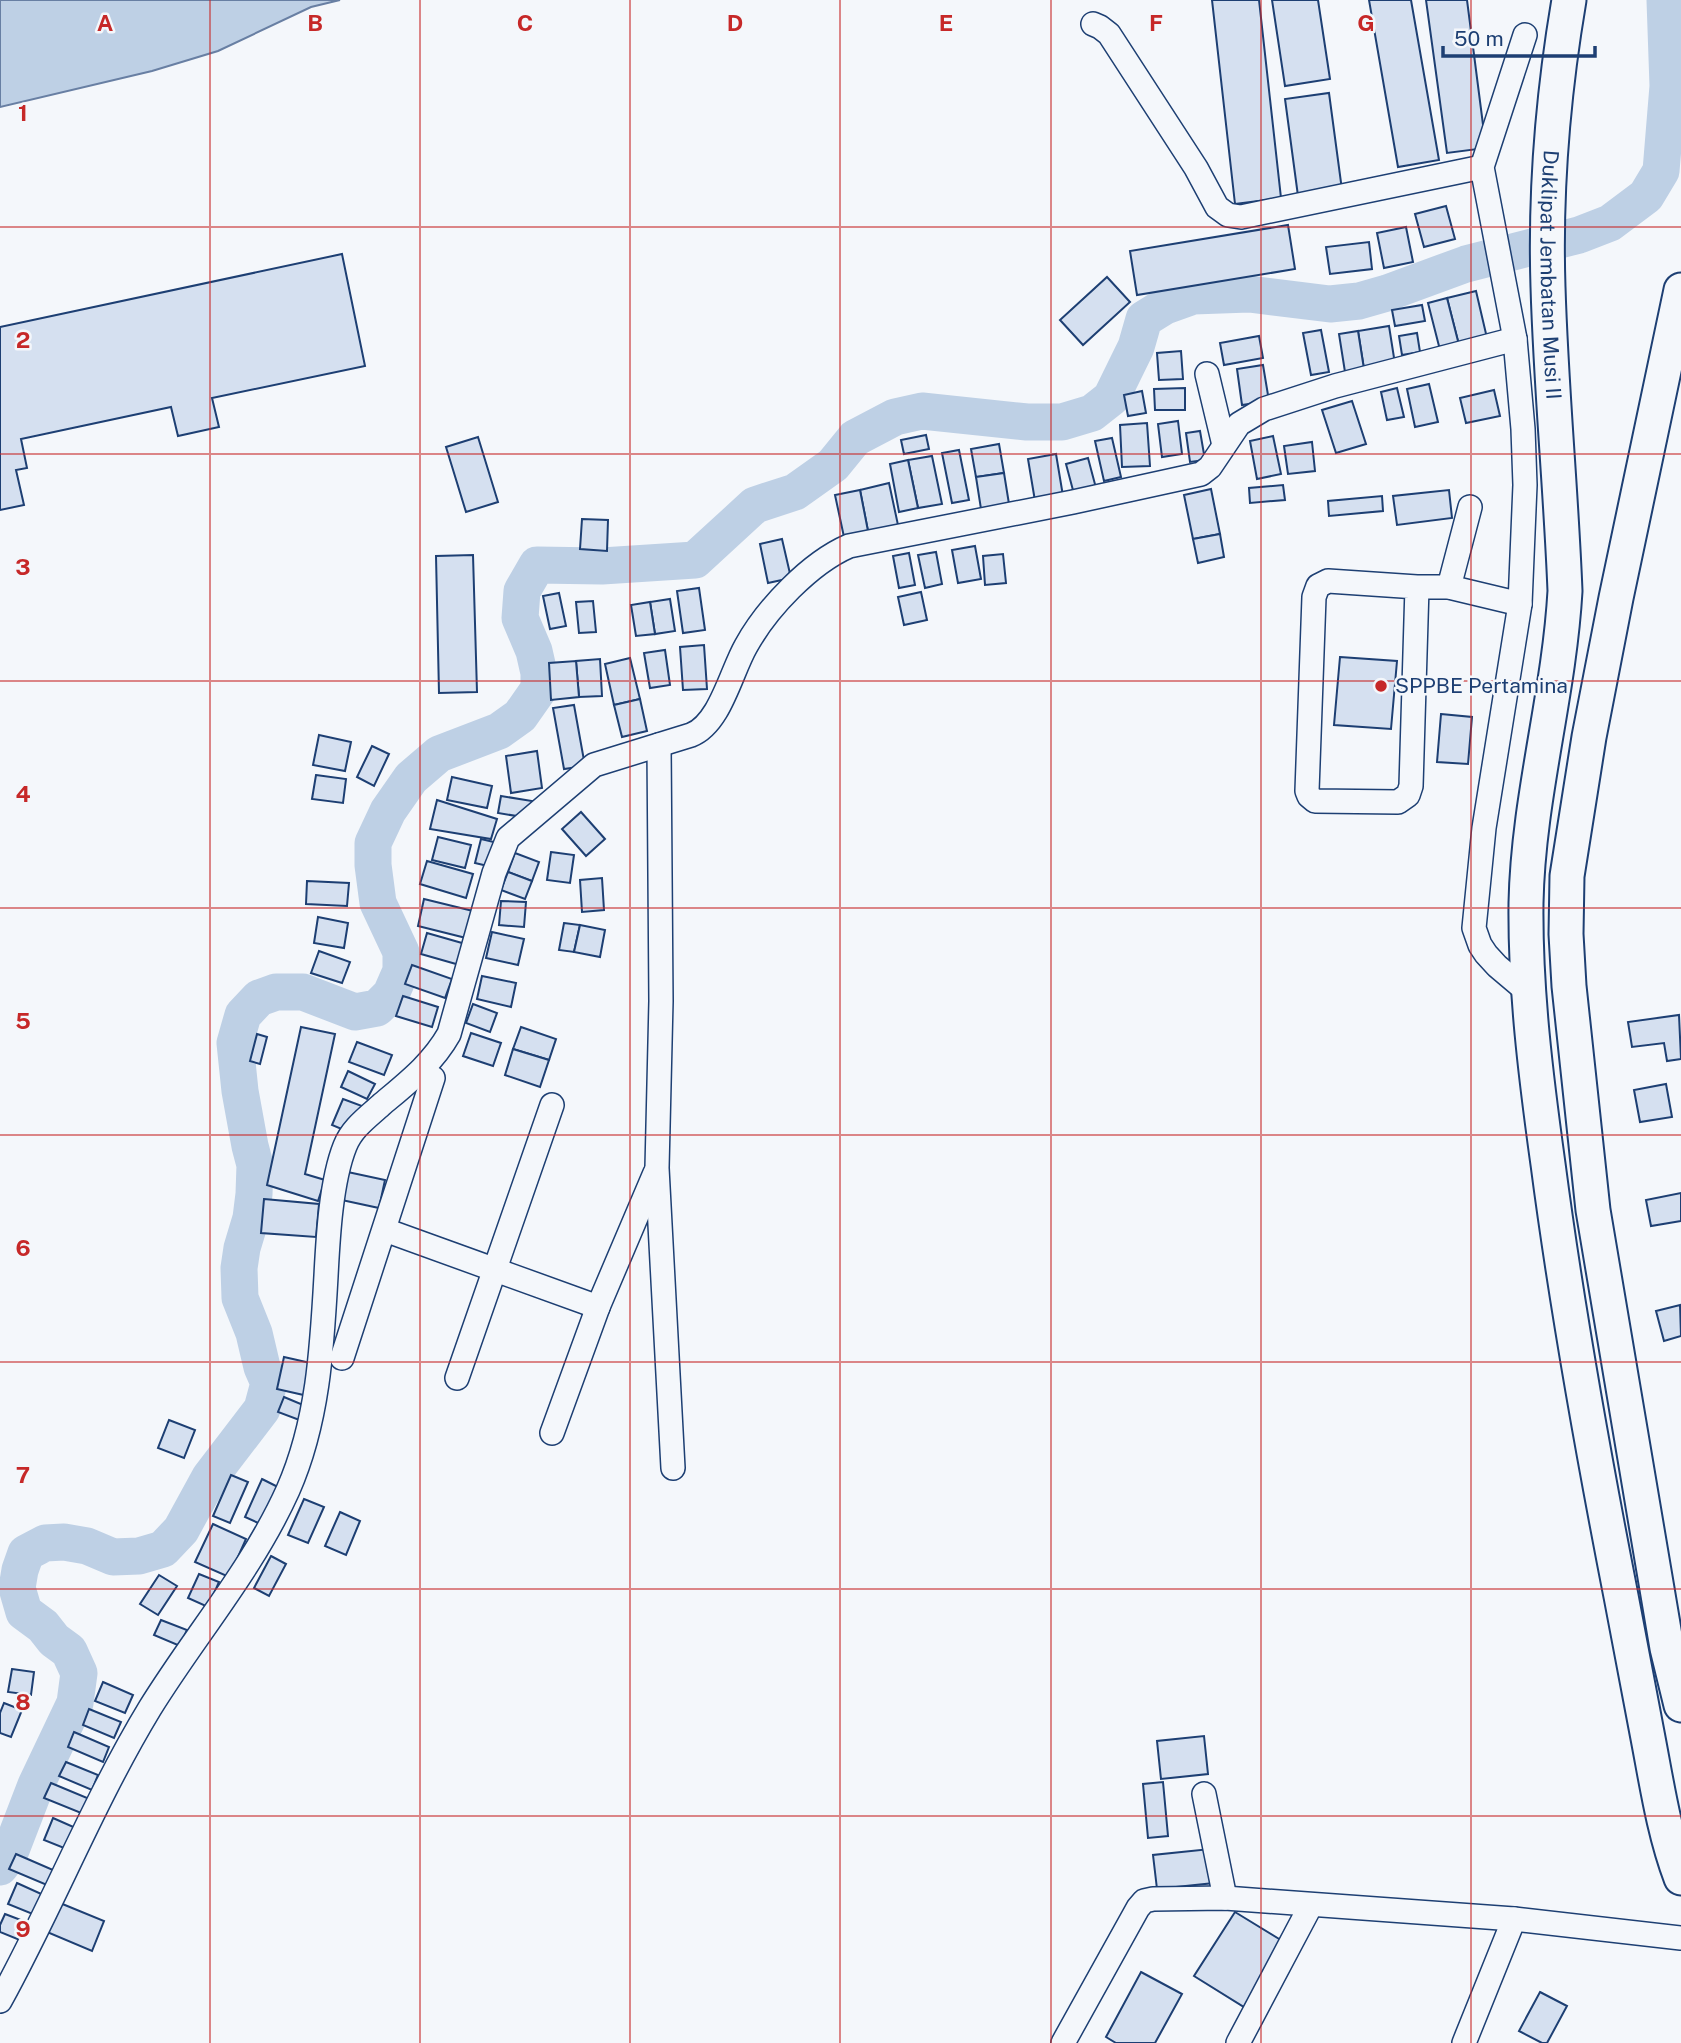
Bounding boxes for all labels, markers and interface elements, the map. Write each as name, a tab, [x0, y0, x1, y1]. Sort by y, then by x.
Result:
text: A	[97, 9, 114, 36]
text: B	[307, 9, 323, 36]
text: C	[517, 9, 533, 36]
text: D	[727, 9, 743, 36]
text: E	[939, 9, 953, 36]
text: F	[1149, 9, 1163, 36]
text: G	[1357, 9, 1375, 36]
scale bar	[1443, 14, 1595, 58]
text: 50 m	[1454, 26, 1504, 51]
text: 1	[18, 99, 28, 126]
street label: Duklipat Jembatan Musi II	[1535, 149, 1566, 400]
text: 2	[16, 326, 30, 353]
text: 3	[15, 553, 31, 580]
place label: SPPBE Pertamina	[1395, 673, 1568, 698]
marker: SPPBE Pertamina	[1373, 678, 1389, 694]
text: 4	[15, 780, 31, 807]
text: 5	[15, 1007, 31, 1034]
text: 6	[15, 1234, 31, 1261]
text: 7	[16, 1461, 30, 1488]
text: 8	[15, 1688, 31, 1715]
text: 9	[15, 1915, 31, 1942]

